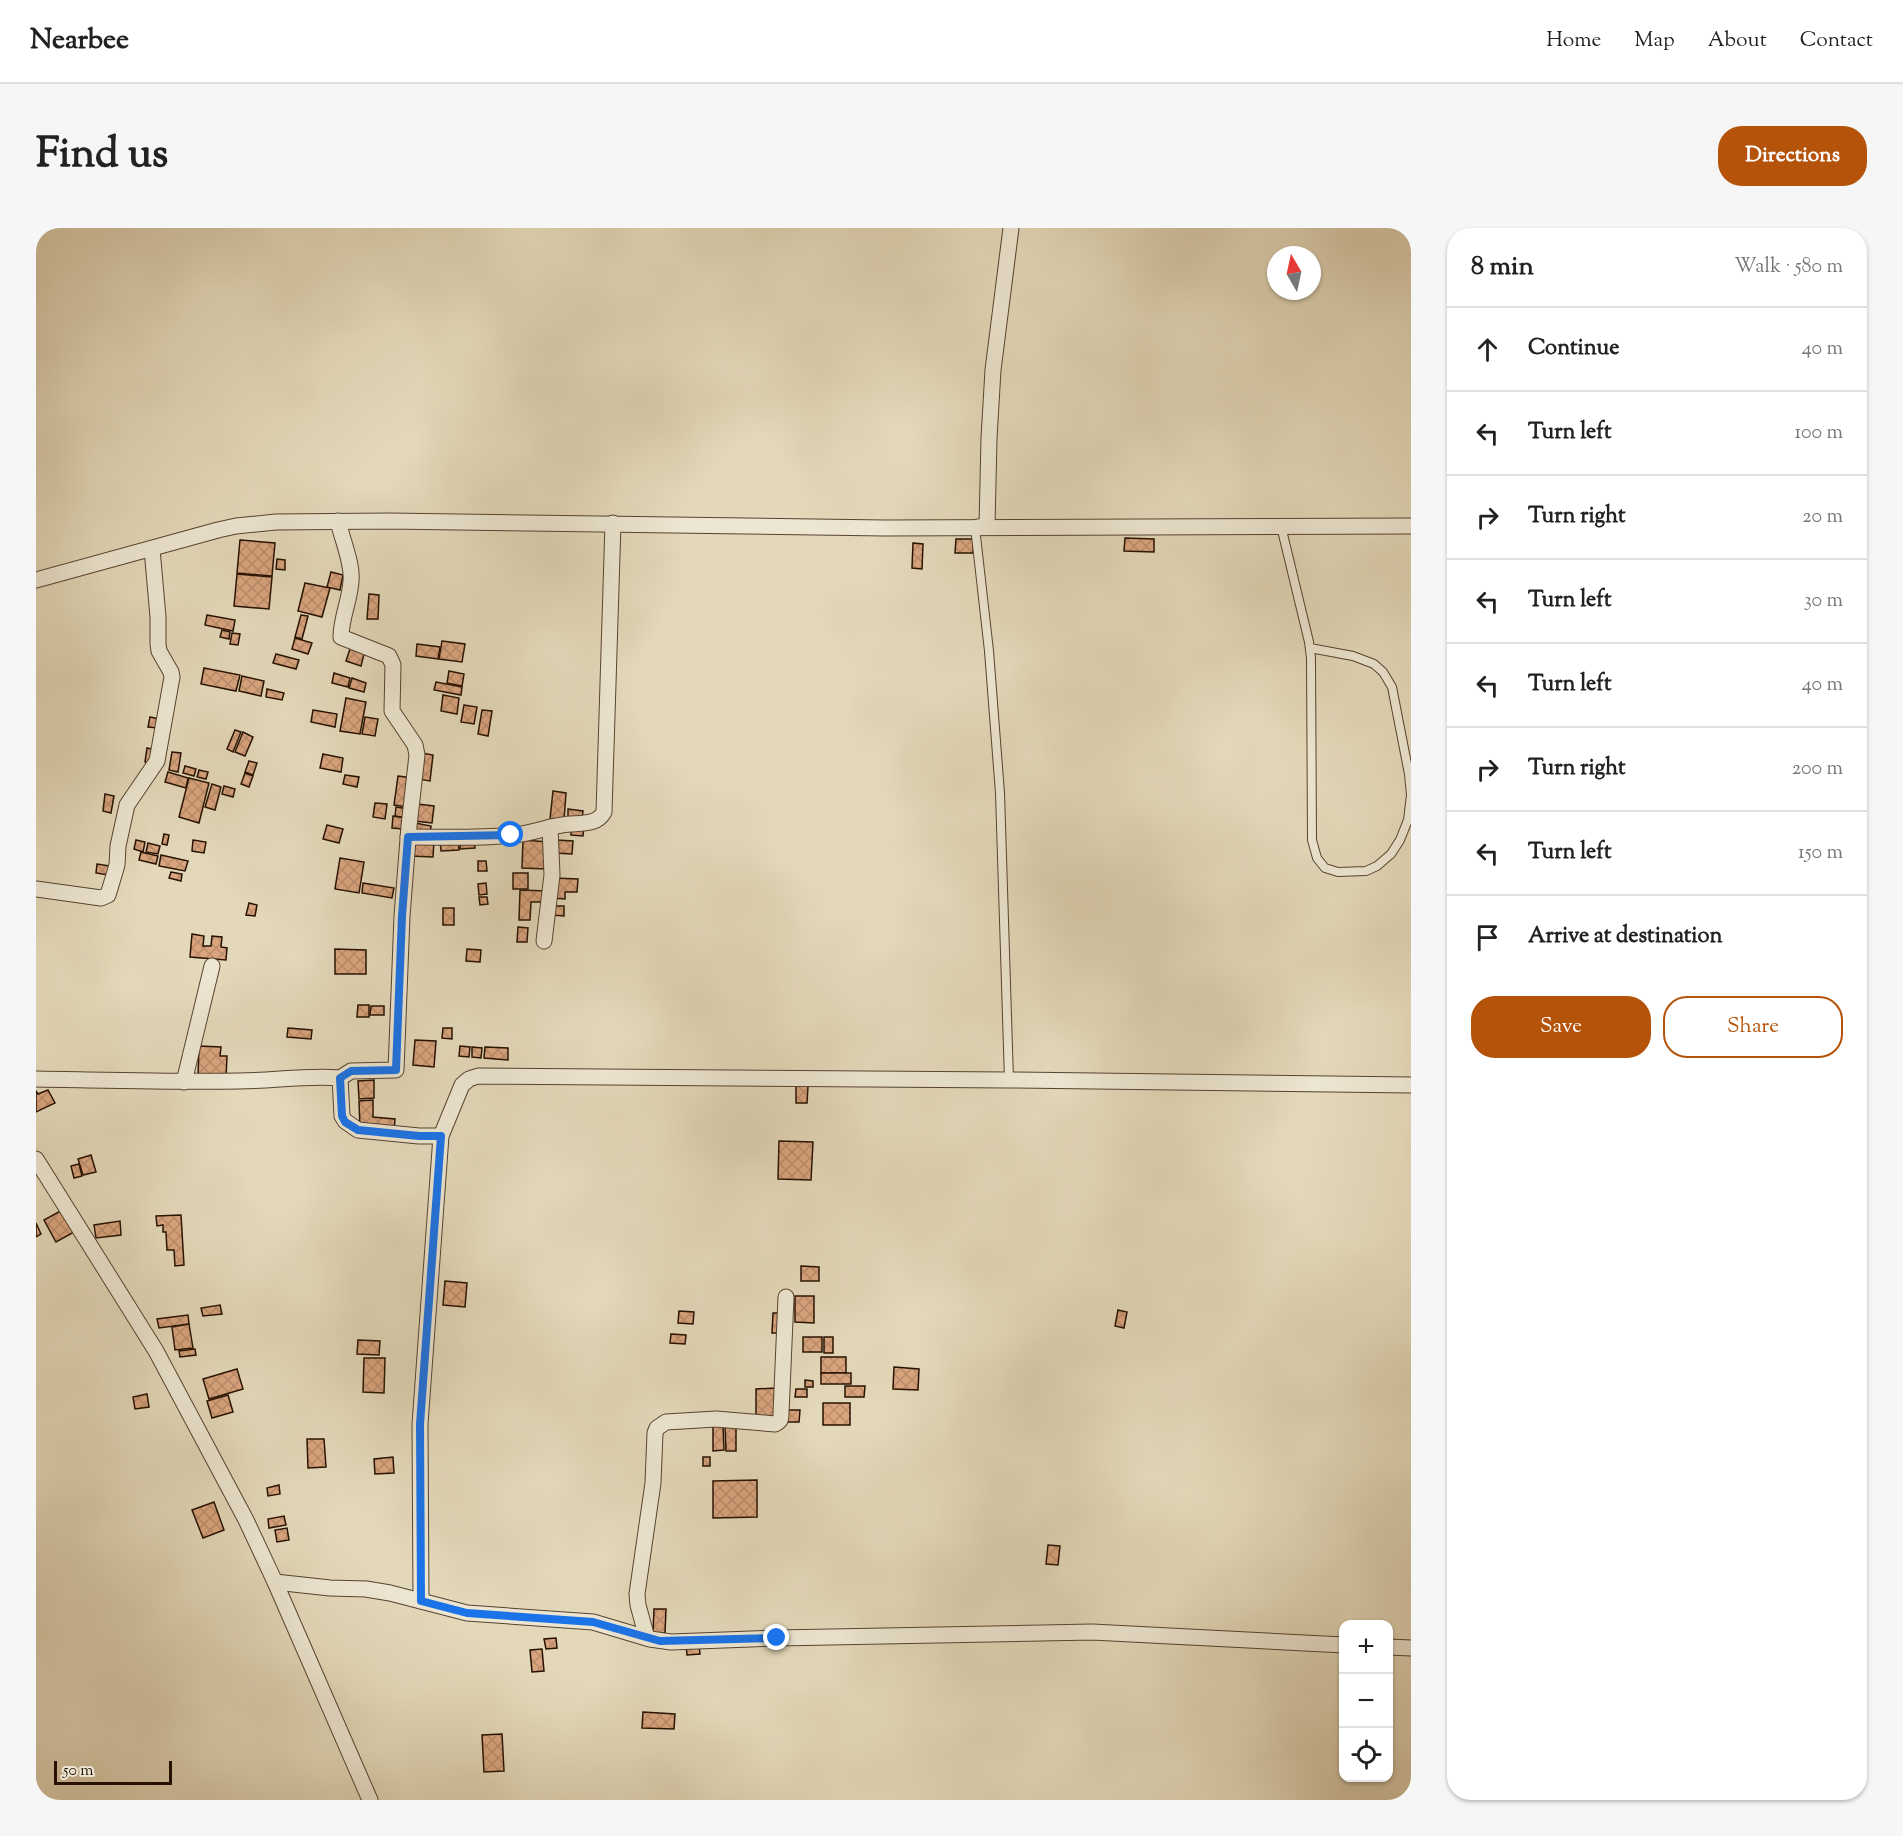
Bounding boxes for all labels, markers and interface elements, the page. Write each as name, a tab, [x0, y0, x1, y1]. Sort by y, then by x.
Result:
text: Nearbee	[30, 21, 129, 61]
text: Home	[1546, 26, 1601, 56]
text: Map	[1634, 26, 1675, 56]
text: About	[1708, 26, 1767, 56]
text: Contact	[1800, 26, 1873, 56]
text: Find us	[36, 126, 168, 186]
button: Directions	[1718, 126, 1867, 186]
north arrow	[1267, 246, 1321, 300]
text: 8 min	[1471, 249, 1534, 286]
text: Walk · 580 m	[1734, 253, 1843, 282]
icon: ahead	[1471, 333, 1504, 366]
text: Continue	[1528, 333, 1619, 365]
text: 40 m	[1802, 335, 1843, 364]
icon: left	[1471, 417, 1504, 450]
text: Turn left	[1528, 417, 1611, 449]
text: 100 m	[1794, 419, 1843, 448]
icon: right	[1471, 501, 1504, 534]
text: Turn right	[1528, 501, 1625, 533]
text: 20 m	[1802, 503, 1843, 532]
icon: left	[1471, 585, 1504, 618]
text: Turn left	[1528, 585, 1611, 617]
text: 30 m	[1804, 587, 1843, 616]
icon: left	[1471, 669, 1504, 702]
text: Turn left	[1528, 669, 1611, 701]
text: 40 m	[1802, 671, 1843, 700]
icon: right	[1471, 753, 1504, 786]
text: Turn right	[1528, 753, 1625, 785]
text: 200 m	[1792, 755, 1843, 784]
route start	[497, 821, 523, 847]
icon: left	[1471, 837, 1504, 870]
text: Turn left	[1528, 837, 1611, 869]
text: 150 m	[1798, 839, 1843, 868]
icon: arrive	[1471, 921, 1504, 954]
text: Arrive at destination	[1528, 921, 1723, 953]
button: Save	[1471, 996, 1651, 1058]
button: Share	[1663, 996, 1843, 1058]
map controls	[1339, 1620, 1393, 1782]
button: +	[1339, 1620, 1393, 1674]
route end	[763, 1624, 789, 1650]
button: −	[1339, 1674, 1393, 1728]
button: locate	[1339, 1728, 1393, 1782]
scale bar	[54, 1758, 172, 1786]
text: 50 m	[63, 1760, 94, 1783]

